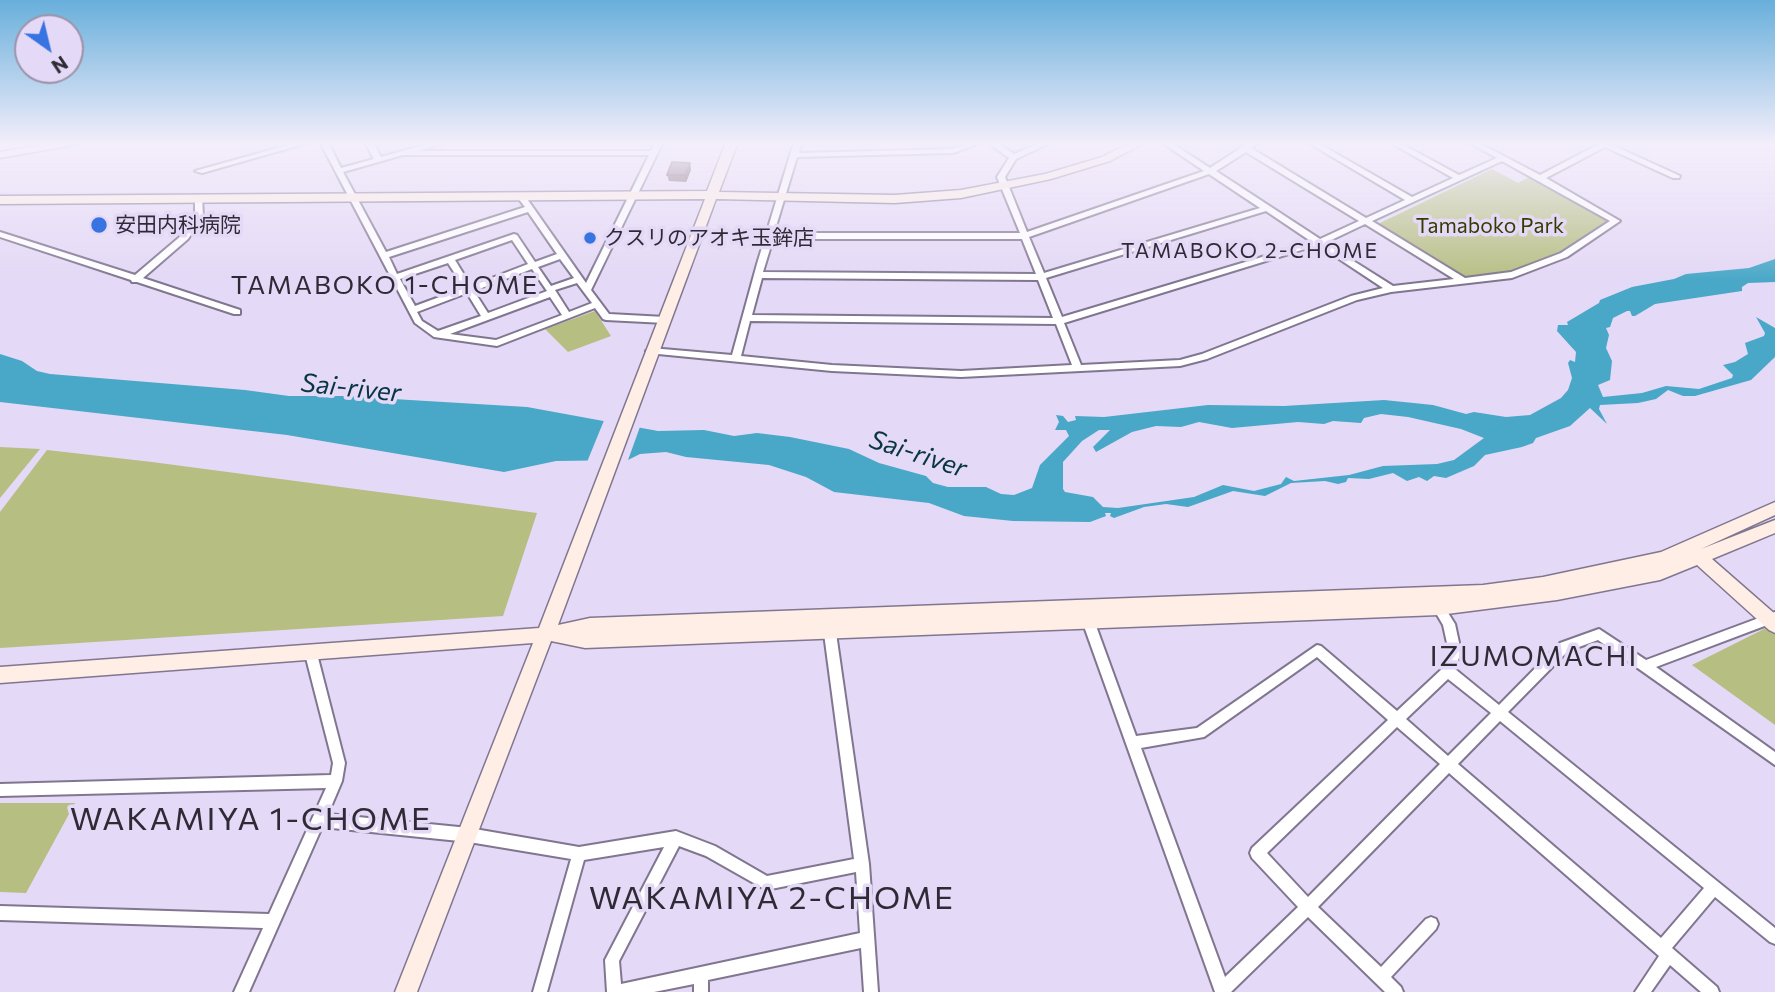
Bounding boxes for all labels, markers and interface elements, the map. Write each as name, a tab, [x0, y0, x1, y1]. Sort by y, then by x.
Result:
north arrow	[14, 14, 84, 84]
text: N	[48, 52, 72, 79]
place label: 安田内科病院	[115, 212, 241, 238]
park label: Tamaboko Park	[1416, 213, 1564, 239]
marker: 安田内科病院	[89, 215, 109, 235]
place label: クスリのアオキ玉鉾店	[604, 225, 814, 251]
marker: クスリのアオキ玉鉾店	[582, 230, 598, 246]
district label: TAMABOKO 2-CHOME	[1123, 238, 1377, 264]
district label: TAMABOKO 1-CHOME	[233, 269, 537, 301]
water label: Sai-river	[299, 367, 403, 409]
water label: Sai-river	[865, 424, 971, 484]
district label: IZUMOMACHI	[1431, 640, 1637, 674]
district label: WAKAMIYA 1-CHOME	[72, 800, 430, 838]
district label: WAKAMIYA 2-CHOME	[591, 879, 953, 917]

